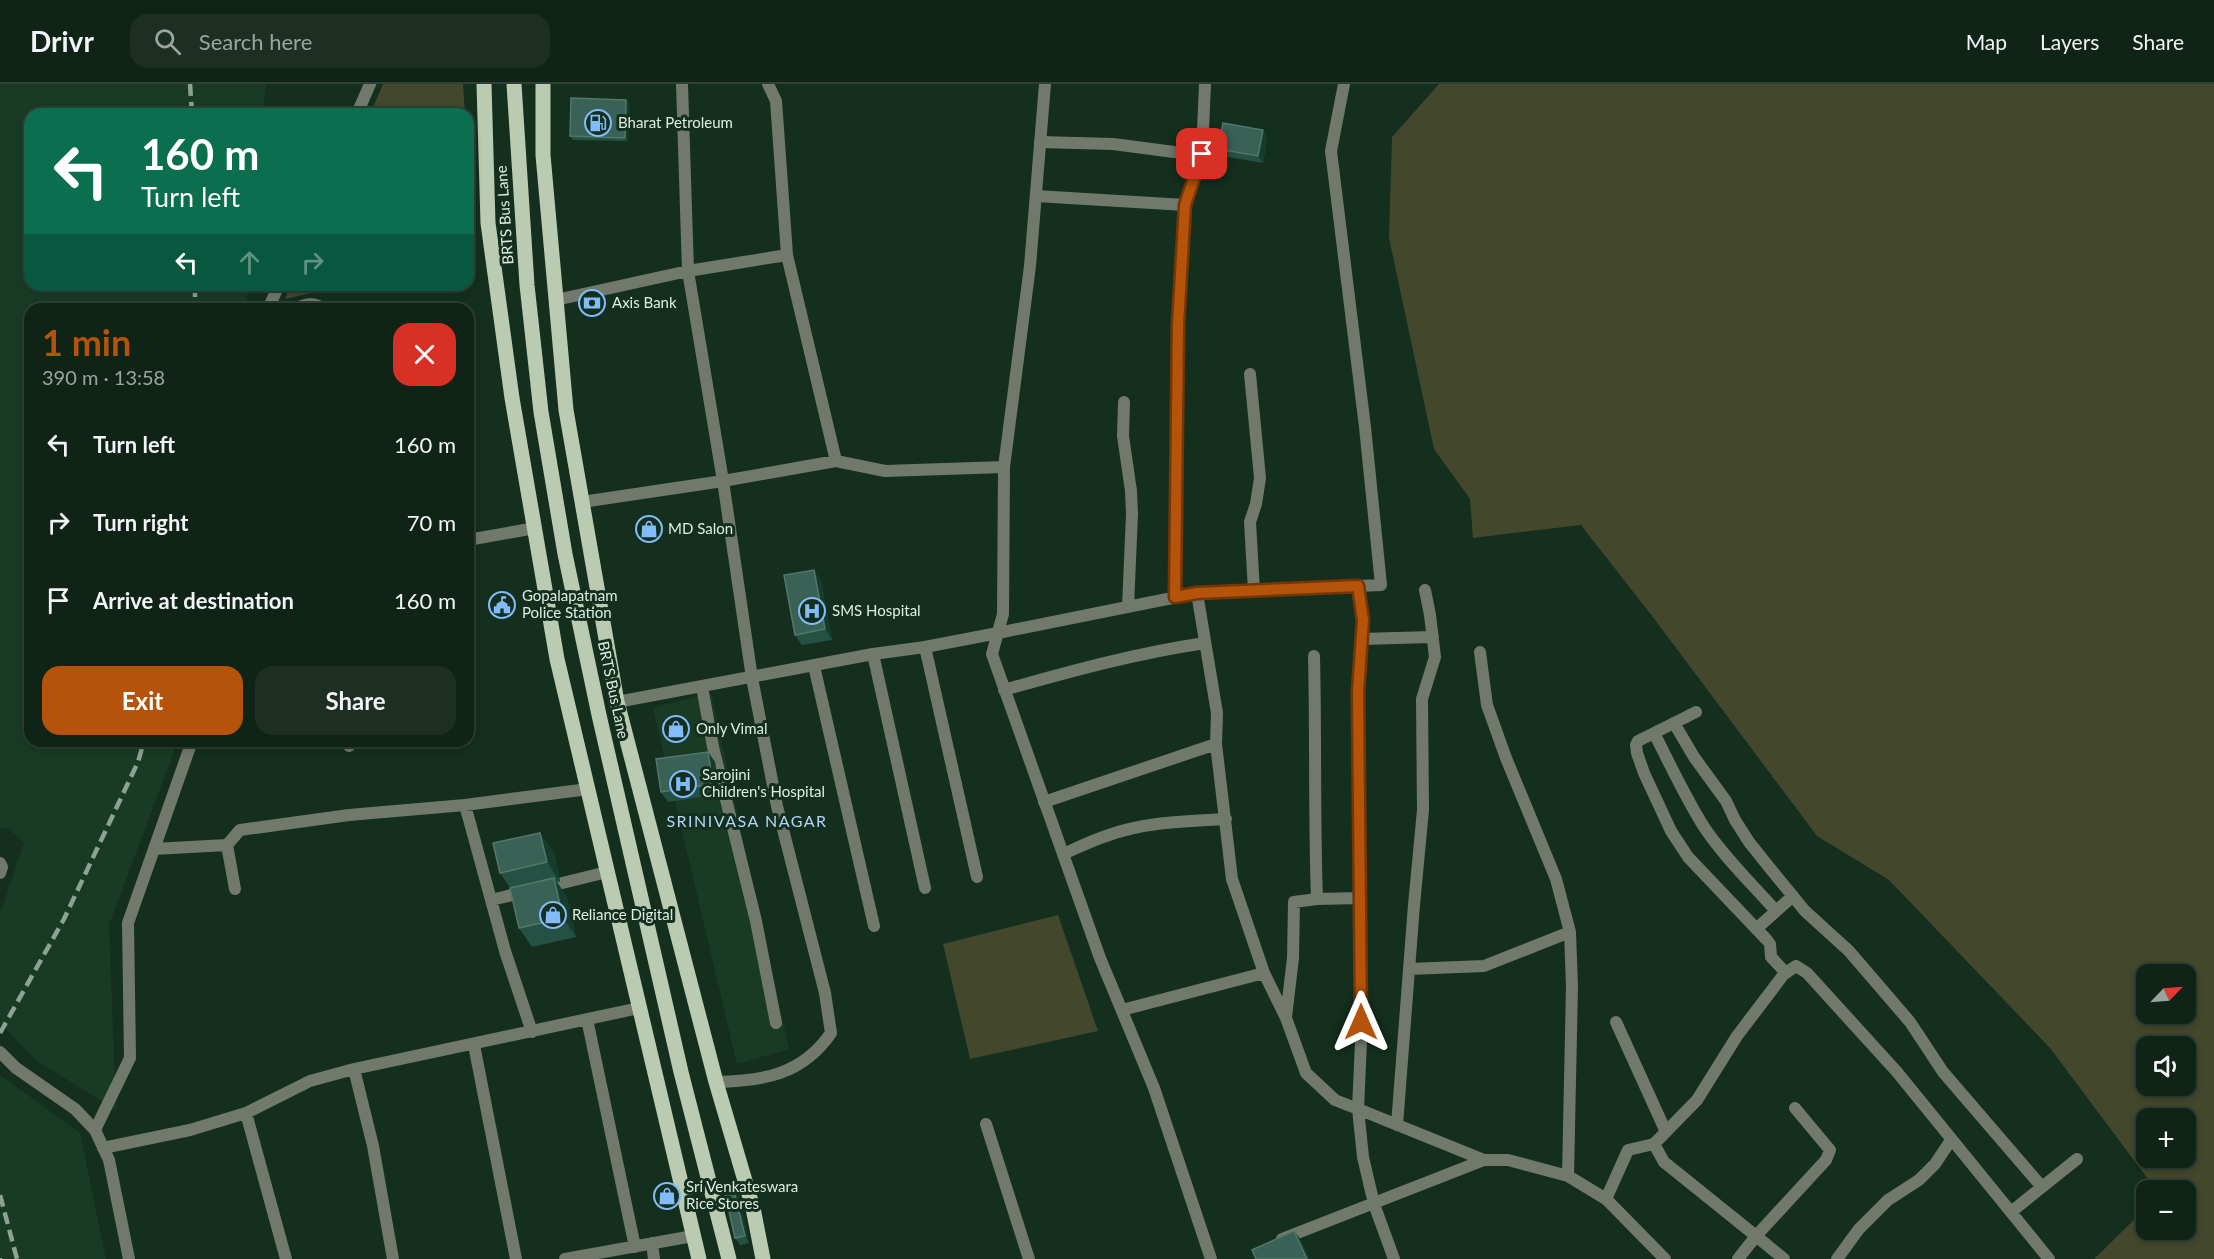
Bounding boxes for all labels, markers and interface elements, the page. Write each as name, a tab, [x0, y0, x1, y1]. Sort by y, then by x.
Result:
search box	[130, 14, 550, 68]
text: Drivr	[30, 24, 94, 58]
icon: search	[151, 25, 184, 58]
text: Search here	[199, 28, 312, 55]
text: Map	[1966, 29, 2007, 54]
text: Layers	[2040, 29, 2099, 54]
text: Share	[2132, 29, 2184, 54]
fuel station icon: Bharat Petroleum	[583, 108, 613, 138]
place label: Bharat Petroleum	[618, 113, 733, 131]
pin	[1176, 128, 1227, 179]
text: 160 m	[141, 129, 259, 179]
icon: left	[42, 132, 120, 210]
icon: arrive	[1185, 137, 1218, 170]
street label: BRTS Bus Lane	[492, 165, 516, 265]
text: Turn left	[141, 180, 240, 213]
icon: left	[170, 246, 203, 279]
icon: ahead	[233, 246, 266, 279]
icon: right	[296, 246, 329, 279]
bank icon: Axis Bank	[577, 288, 607, 318]
place label: Axis Bank	[612, 293, 677, 311]
text: 1 min	[42, 320, 131, 364]
button: close	[393, 323, 456, 386]
text: 390 m · 13:58	[42, 365, 165, 389]
icon: left	[42, 428, 75, 461]
text: Turn left	[93, 431, 175, 458]
text: 160 m	[394, 431, 456, 458]
icon: right	[42, 506, 75, 539]
text: Turn right	[93, 509, 188, 536]
text: 70 m	[407, 509, 456, 536]
shop icon: MD Salon	[634, 514, 664, 544]
place label: MD Salon	[668, 519, 733, 537]
icon: arrive	[42, 584, 75, 617]
place label: Gopalapatnam Police Station	[522, 586, 618, 621]
text: Arrive at destination	[93, 587, 294, 614]
text: 160 m	[394, 587, 456, 614]
public building icon: Gopalapatnam Police Station	[487, 590, 517, 620]
hospital icon: SMS Hospital	[797, 596, 827, 626]
place label: SMS Hospital	[832, 601, 921, 619]
street label: BRTS Bus Lane	[595, 639, 633, 740]
button: Exit	[42, 666, 243, 735]
button: Share	[255, 666, 456, 735]
shop icon: Only Vimal	[661, 714, 691, 744]
place label: Only Vimal	[696, 719, 768, 737]
place label: Sarojini Children's Hospital	[702, 765, 825, 800]
hospital icon: Sarojini Children's Hospital	[668, 769, 698, 799]
district label: SRINIVASA NAGAR	[666, 811, 828, 830]
shop icon: Reliance Digital	[538, 900, 568, 930]
place label: Reliance Digital	[572, 905, 673, 923]
north arrow	[2136, 964, 2196, 1024]
map controls	[2136, 964, 2196, 1240]
position arrow	[1329, 990, 1393, 1054]
button: sound	[2136, 1036, 2196, 1096]
button: +	[2136, 1108, 2196, 1168]
place label: Sri Venkateswara Rice Stores	[686, 1177, 798, 1212]
button: −	[2136, 1180, 2196, 1240]
shop icon: Sri Venkateswara Rice Stores	[652, 1181, 682, 1211]

